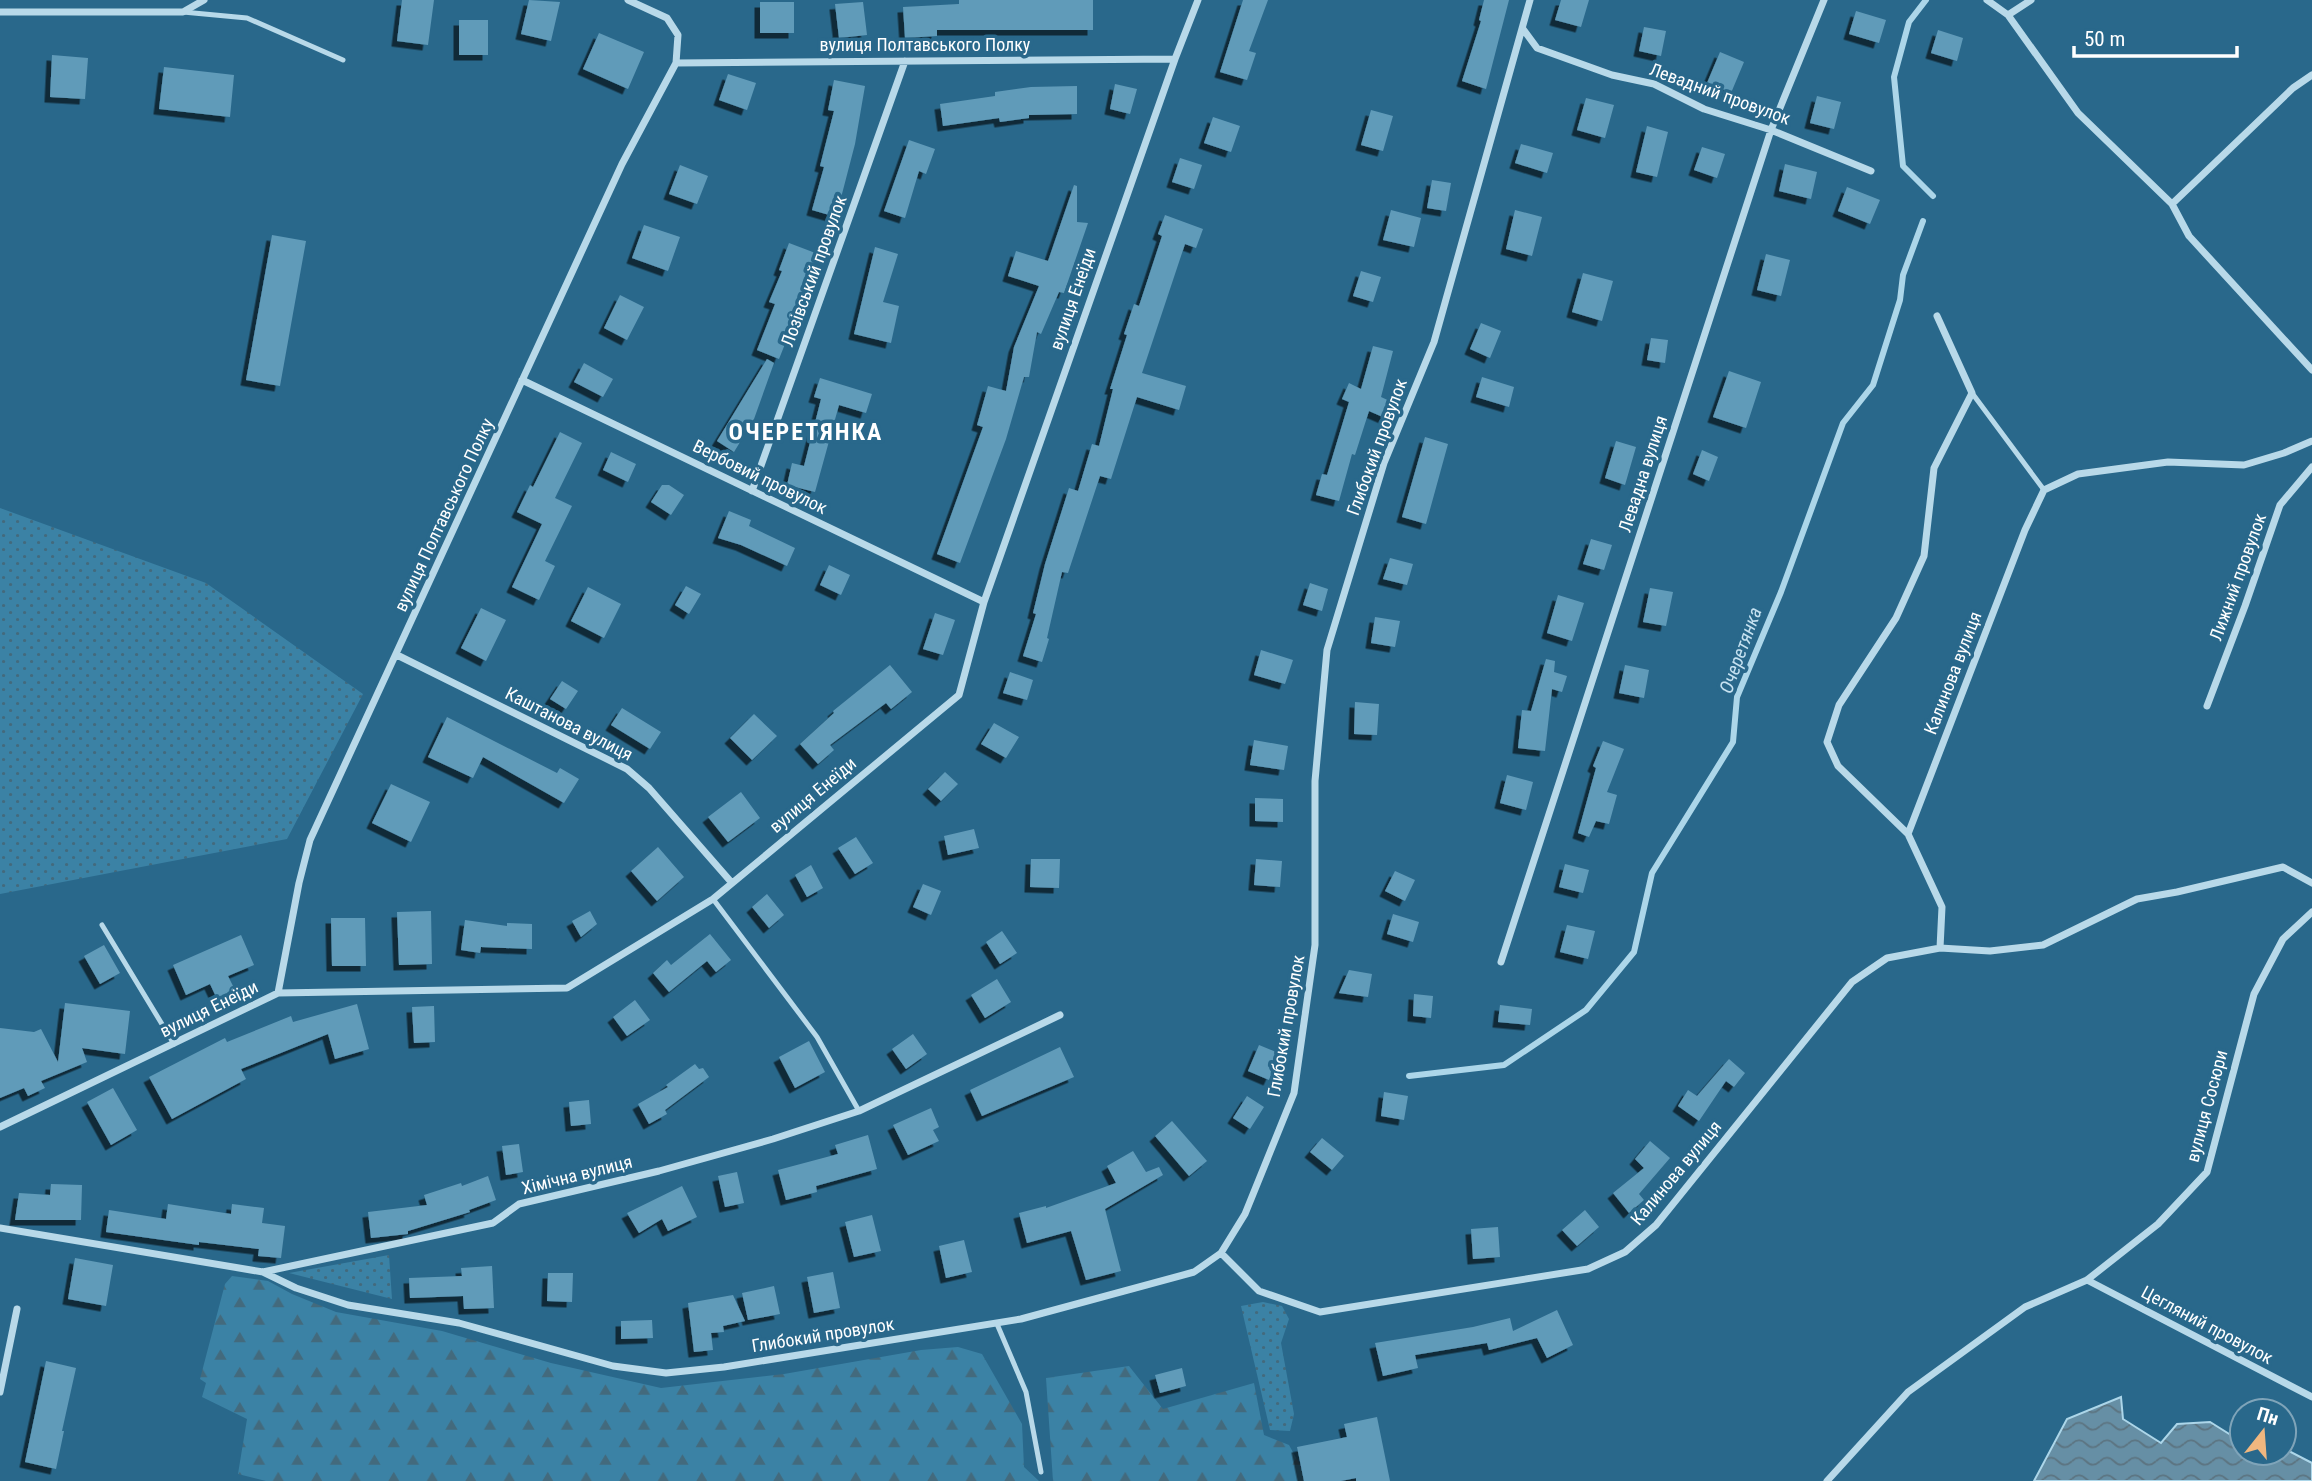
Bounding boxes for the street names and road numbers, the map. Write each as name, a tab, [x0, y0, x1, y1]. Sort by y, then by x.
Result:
street label: вулиця Полтавського Полку	[820, 34, 1031, 55]
street label: Левадний провулок	[1647, 58, 1794, 129]
street label: Лозівський провулок	[776, 192, 851, 349]
street label: вулиця Енеїди	[1045, 245, 1100, 353]
street label: Глибокий провулок	[1342, 375, 1411, 518]
street label: Левадна вулиця	[1614, 413, 1671, 535]
street label: вулиця Полтавського Полку	[389, 414, 498, 615]
street label: Вербовий провулок	[690, 435, 831, 518]
street label: Лижний провулок	[2205, 510, 2270, 643]
street label: Калинова вулиця	[1919, 608, 1986, 737]
street label: Каштанова вулиця	[502, 682, 636, 765]
street label: вулиця Енеїди	[765, 752, 860, 837]
street label: Глибокий провулок	[1263, 953, 1308, 1099]
street label: вулиця Енеїди	[156, 976, 261, 1041]
street label: вулиця Сосюри	[2181, 1048, 2232, 1164]
street label: Калинова вулиця	[1626, 1116, 1725, 1229]
street label: Хімічна вулиця	[519, 1151, 634, 1198]
street label: Цегляний провулок	[2138, 1281, 2277, 1368]
street label: Глибокий провулок	[750, 1313, 896, 1356]

